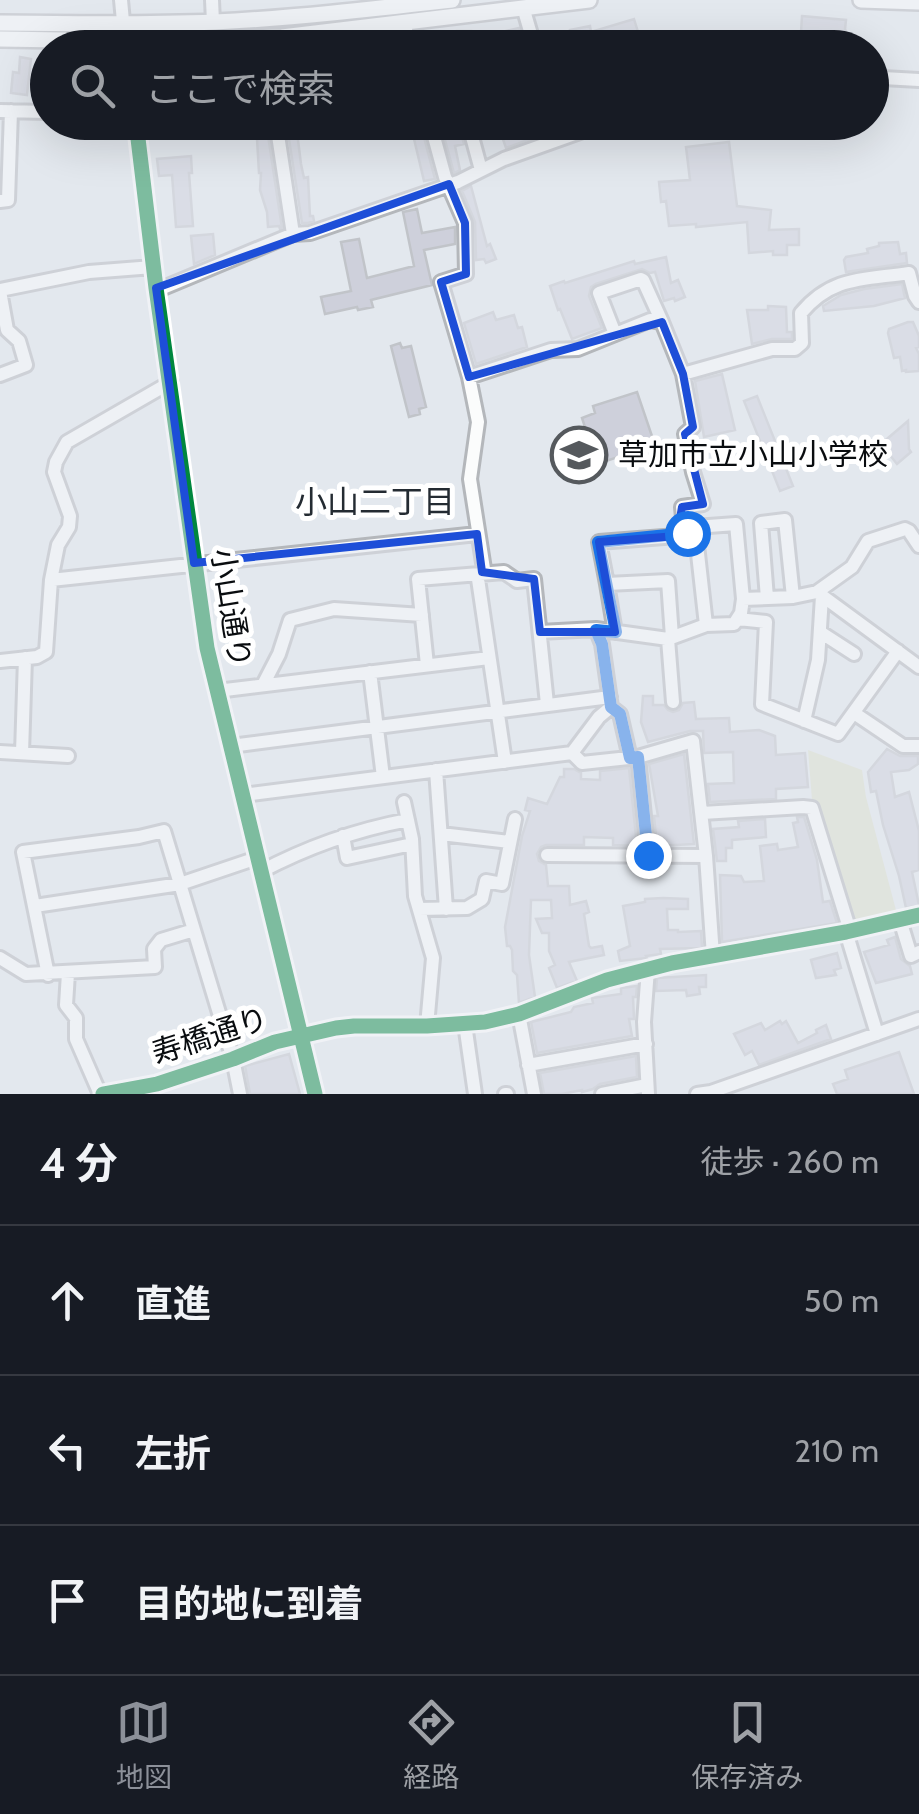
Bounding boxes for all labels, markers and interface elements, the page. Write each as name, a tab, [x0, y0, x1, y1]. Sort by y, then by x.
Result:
search box	[30, 30, 889, 140]
icon: search	[65, 58, 120, 113]
text: ここで検索	[145, 65, 335, 112]
school or university icon: 草加市立小山小学校	[549, 425, 609, 485]
place label: 草加市立小山小学校	[618, 436, 888, 473]
district label: 小山二丁目	[295, 482, 455, 521]
route start	[665, 511, 711, 557]
street label: 小山通り	[204, 546, 259, 670]
route end	[626, 833, 672, 879]
street label: 寿橋通り	[147, 999, 273, 1072]
text: 4 分	[40, 1137, 118, 1189]
text: 徒歩 · 260 m	[700, 1142, 879, 1181]
icon: ahead	[40, 1273, 95, 1328]
text: 直進	[135, 1280, 211, 1327]
text: 50 m	[804, 1281, 879, 1320]
icon: left	[40, 1423, 95, 1478]
text: 左折	[135, 1430, 211, 1477]
text: 210 m	[794, 1431, 879, 1470]
icon: arrive	[40, 1573, 95, 1628]
text: 目的地に到着	[135, 1580, 363, 1627]
tab: 地図	[116, 1695, 172, 1795]
tab: 経路	[403, 1695, 459, 1795]
tab: 保存済み	[691, 1695, 803, 1795]

